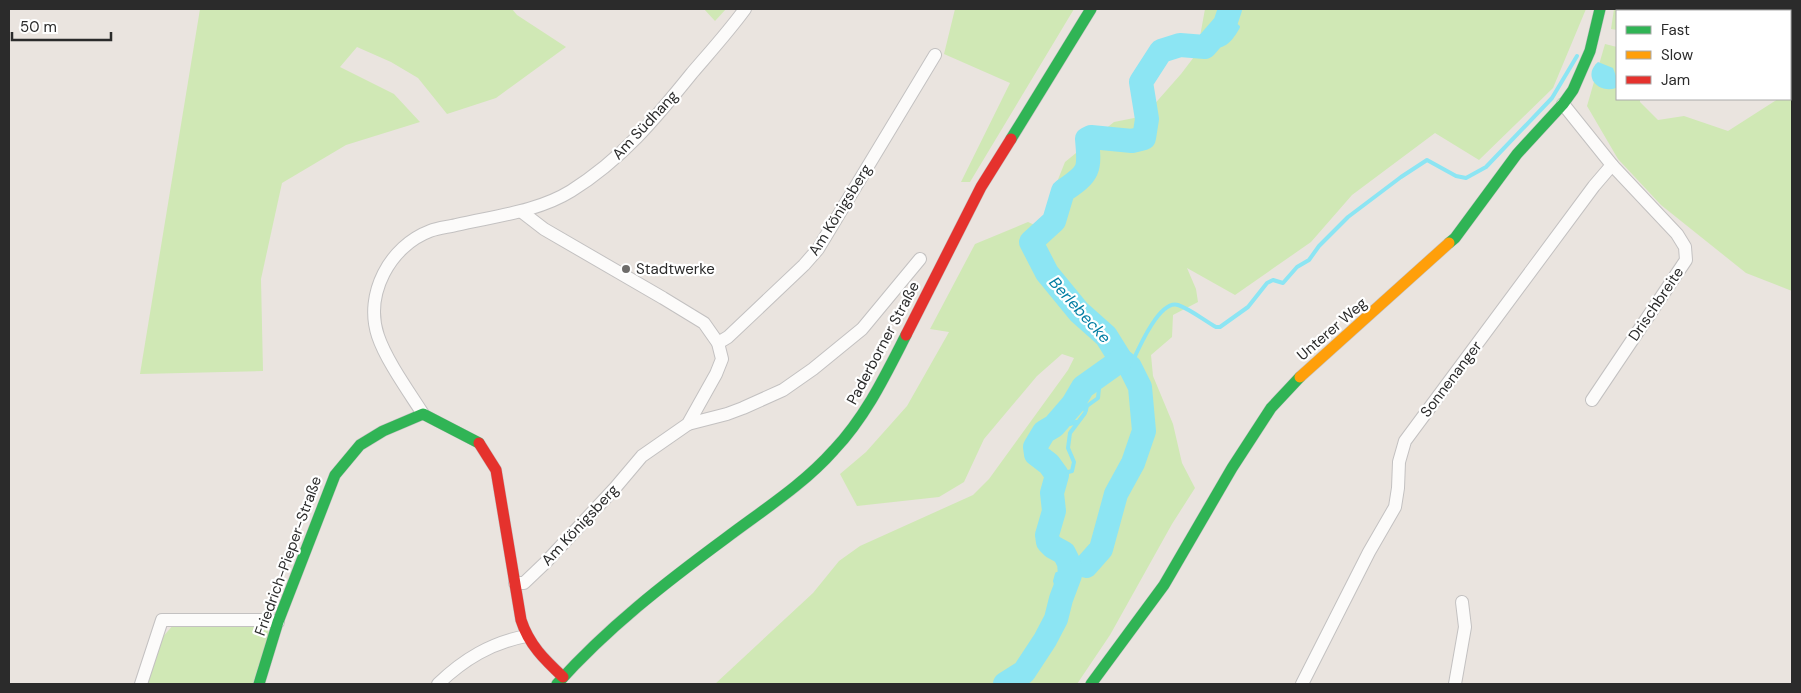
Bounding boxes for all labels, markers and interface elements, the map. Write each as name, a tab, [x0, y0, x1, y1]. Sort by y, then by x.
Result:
scale bar	[12, 10, 111, 42]
legend	[1616, 10, 1791, 100]
text: 50 m	[20, 17, 57, 37]
text: Fast	[1661, 20, 1690, 40]
text: Slow	[1661, 45, 1694, 65]
text: Jam	[1661, 70, 1690, 90]
street label: Am Südhang	[608, 86, 682, 164]
street label: Am Königsberg	[804, 160, 876, 260]
place label: Stadtwerke	[636, 259, 715, 279]
marker: Stadtwerke	[620, 263, 632, 275]
street label: Drischbreite	[1624, 263, 1688, 345]
water label: Berlebecke	[1045, 272, 1115, 348]
street label: Paderborner Straße	[842, 278, 924, 408]
street label: Unterer Weg	[1293, 293, 1371, 365]
street label: Sonnenanger	[1416, 336, 1487, 421]
street label: Friedrich-Pieper-Straße	[250, 473, 326, 639]
street label: Am Königsberg	[537, 480, 623, 570]

